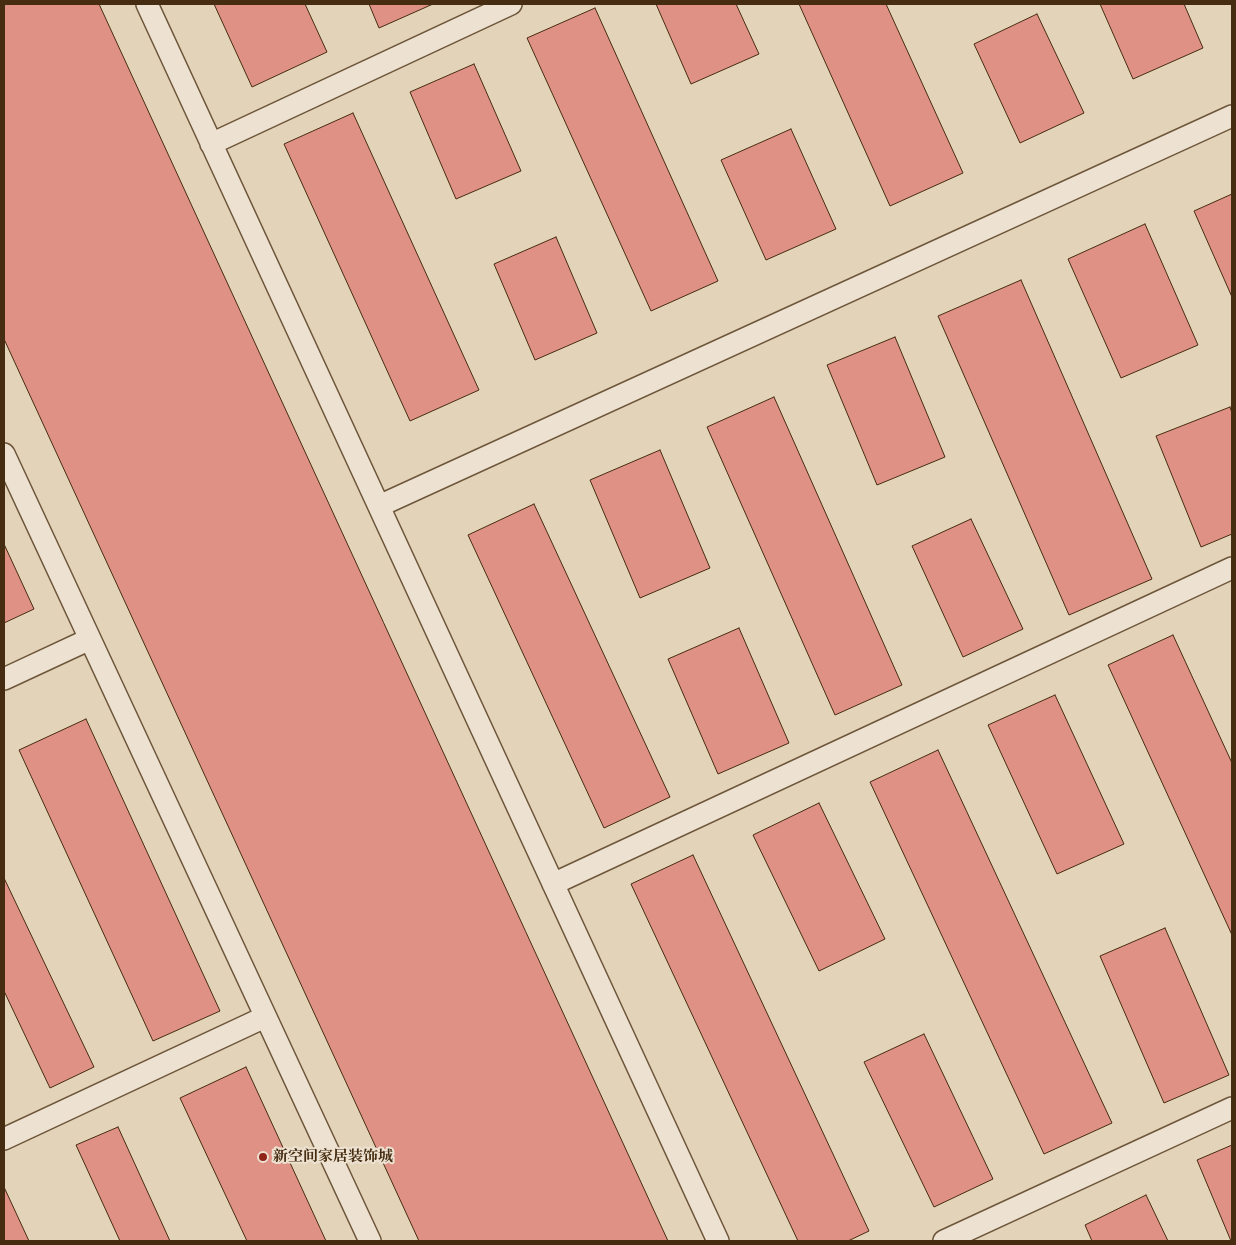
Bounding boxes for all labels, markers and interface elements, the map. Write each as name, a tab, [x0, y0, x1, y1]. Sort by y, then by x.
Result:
place label: 新空间家居装饰城	[273, 1148, 393, 1166]
marker: 新空间家居装饰城	[257, 1151, 269, 1163]

